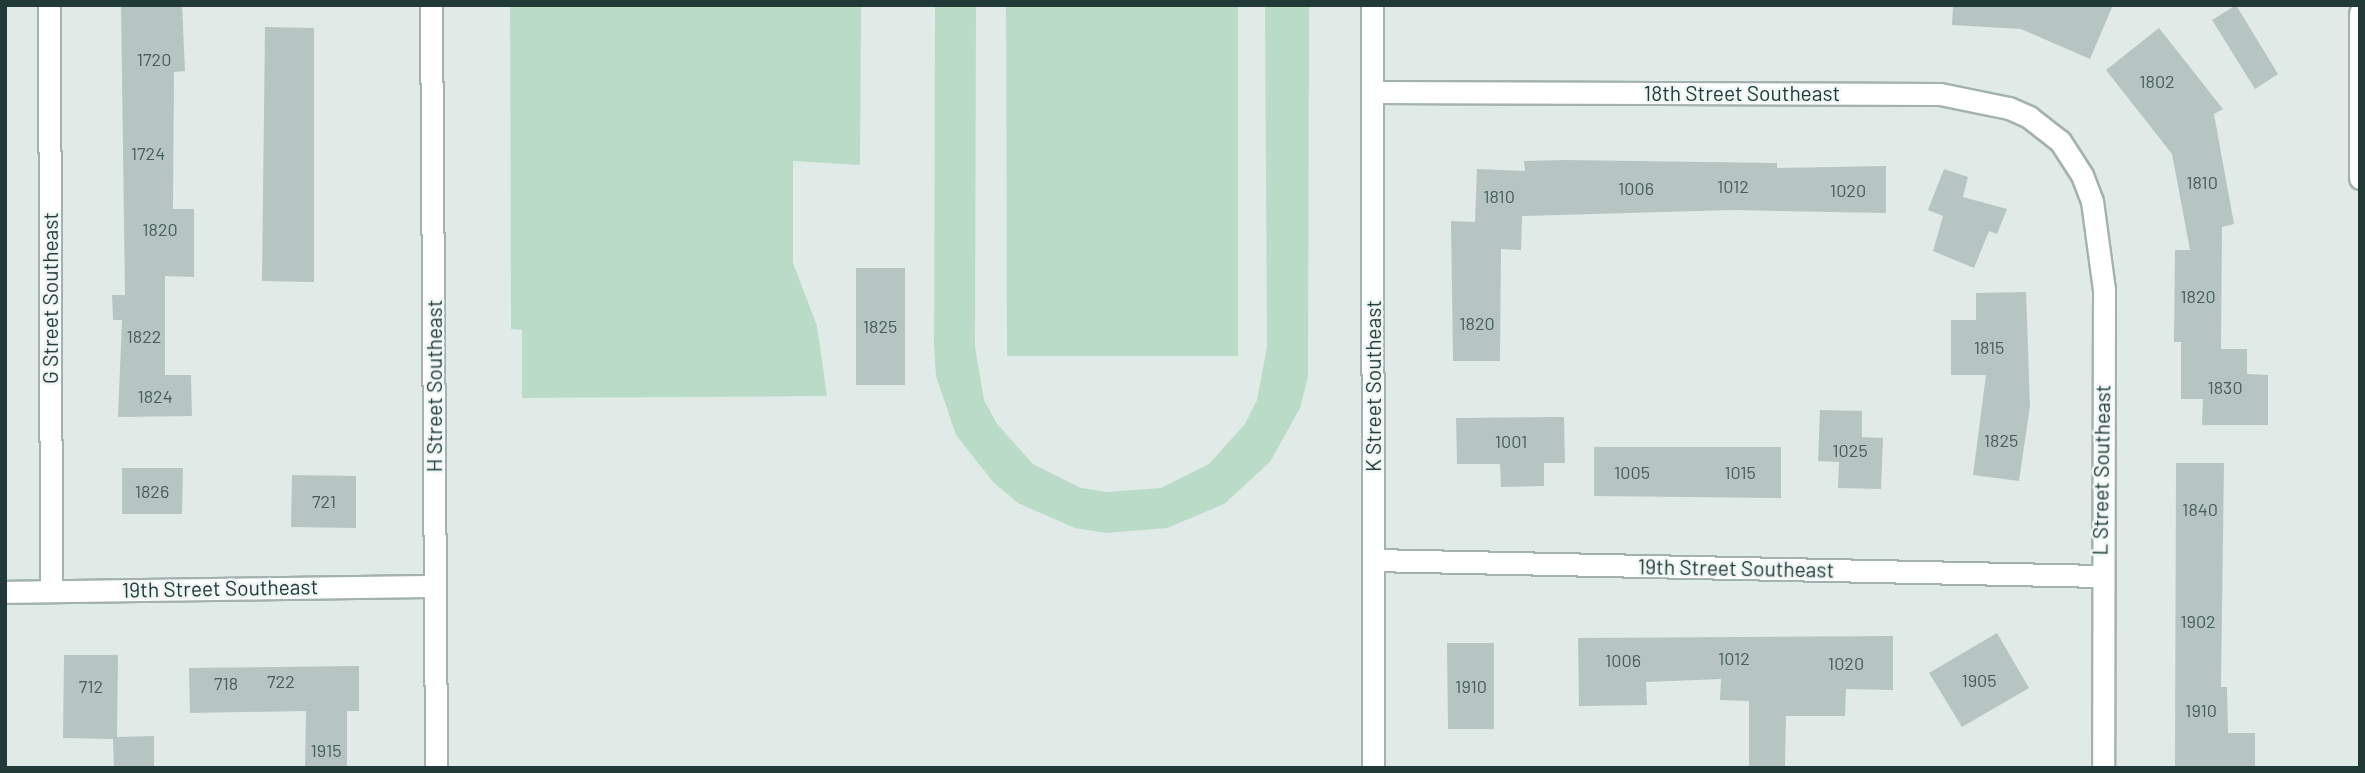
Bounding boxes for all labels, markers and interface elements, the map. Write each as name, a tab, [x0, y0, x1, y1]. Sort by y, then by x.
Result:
house number: 1720	[137, 48, 171, 70]
house number: 1802	[2139, 70, 2175, 92]
street label: 18th Street Southeast	[1644, 80, 1840, 106]
house number: 1724	[131, 142, 165, 164]
house number: 1810	[2186, 171, 2218, 193]
house number: 1012	[1717, 175, 1749, 197]
house number: 1006	[1618, 177, 1654, 199]
house number: 1020	[1830, 179, 1866, 201]
house number: 1810	[1483, 185, 1515, 207]
street label: G Street Southeast	[37, 212, 63, 384]
house number: 1820	[142, 218, 178, 240]
house number: 1820	[2180, 285, 2216, 307]
street label: H Street Southeast	[421, 300, 447, 472]
street label: K Street Southeast	[1360, 300, 1386, 472]
house number: 1820	[1459, 312, 1495, 334]
house number: 1825	[863, 315, 897, 337]
house number: 1822	[127, 325, 161, 347]
house number: 1815	[1974, 336, 2004, 358]
house number: 1830	[2207, 376, 2243, 398]
street label: L Street Southeast	[2087, 384, 2115, 556]
house number: 1824	[137, 385, 173, 407]
house number: 1825	[1984, 429, 2018, 451]
house number: 1001	[1495, 430, 1527, 452]
house number: 1025	[1832, 439, 1868, 461]
house number: 1005	[1614, 461, 1650, 483]
house number: 1015	[1724, 461, 1756, 483]
house number: 1826	[135, 480, 169, 502]
house number: 721	[312, 490, 336, 512]
house number: 1840	[2182, 498, 2218, 520]
street label: 19th Street Southeast	[1638, 554, 1834, 582]
street label: 19th Street Southeast	[122, 574, 318, 602]
house number: 1902	[2180, 610, 2216, 632]
house number: 1012	[1718, 647, 1750, 669]
house number: 1006	[1605, 649, 1641, 671]
house number: 1020	[1828, 652, 1864, 674]
house number: 1905	[1961, 669, 1997, 691]
house number: 722	[267, 670, 295, 692]
house number: 718	[214, 672, 238, 694]
house number: 712	[79, 675, 103, 697]
house number: 1910	[1455, 675, 1487, 697]
house number: 1910	[2185, 699, 2217, 721]
house number: 1915	[311, 739, 341, 761]

